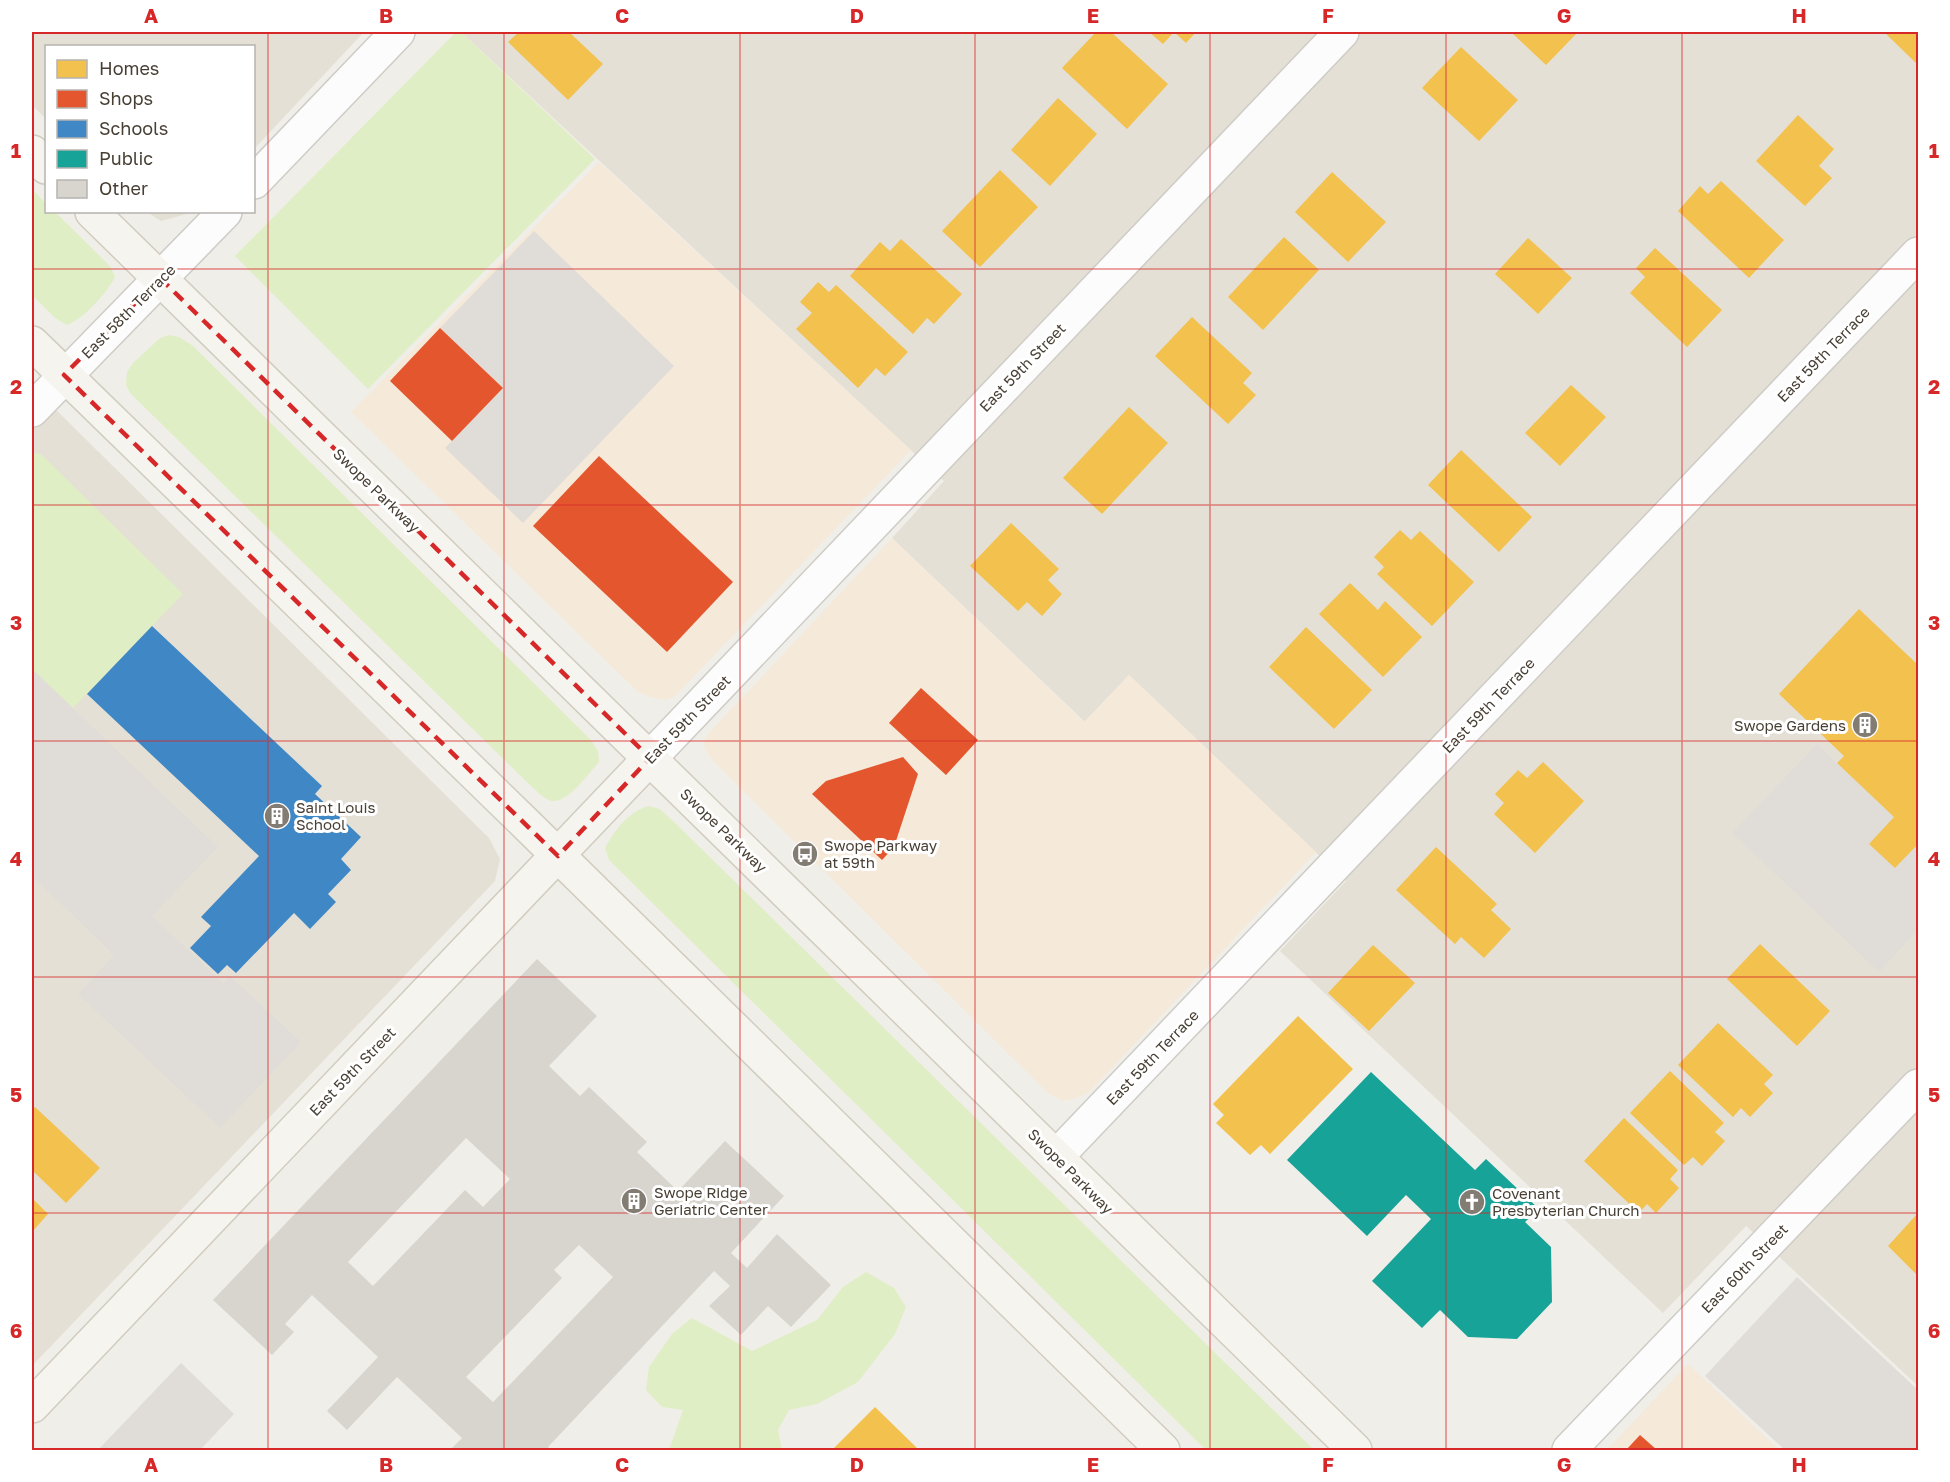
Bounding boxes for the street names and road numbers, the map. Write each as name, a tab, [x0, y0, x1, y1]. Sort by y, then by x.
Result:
street label: East 58th Terrace	[77, 260, 179, 362]
street label: East 59th Terrace	[1773, 302, 1873, 405]
street label: East 59th Street	[975, 319, 1069, 415]
street label: Swope Parkway	[330, 444, 424, 536]
street label: East 59th Terrace	[1438, 653, 1538, 756]
street label: East 59th Street	[640, 671, 734, 767]
street label: Swope Parkway	[677, 784, 771, 876]
street label: East 59th Terrace	[1102, 1005, 1202, 1108]
street label: East 59th Street	[305, 1023, 399, 1119]
street label: Swope Parkway	[1025, 1125, 1118, 1218]
street label: East 60th Street	[1697, 1220, 1791, 1316]

